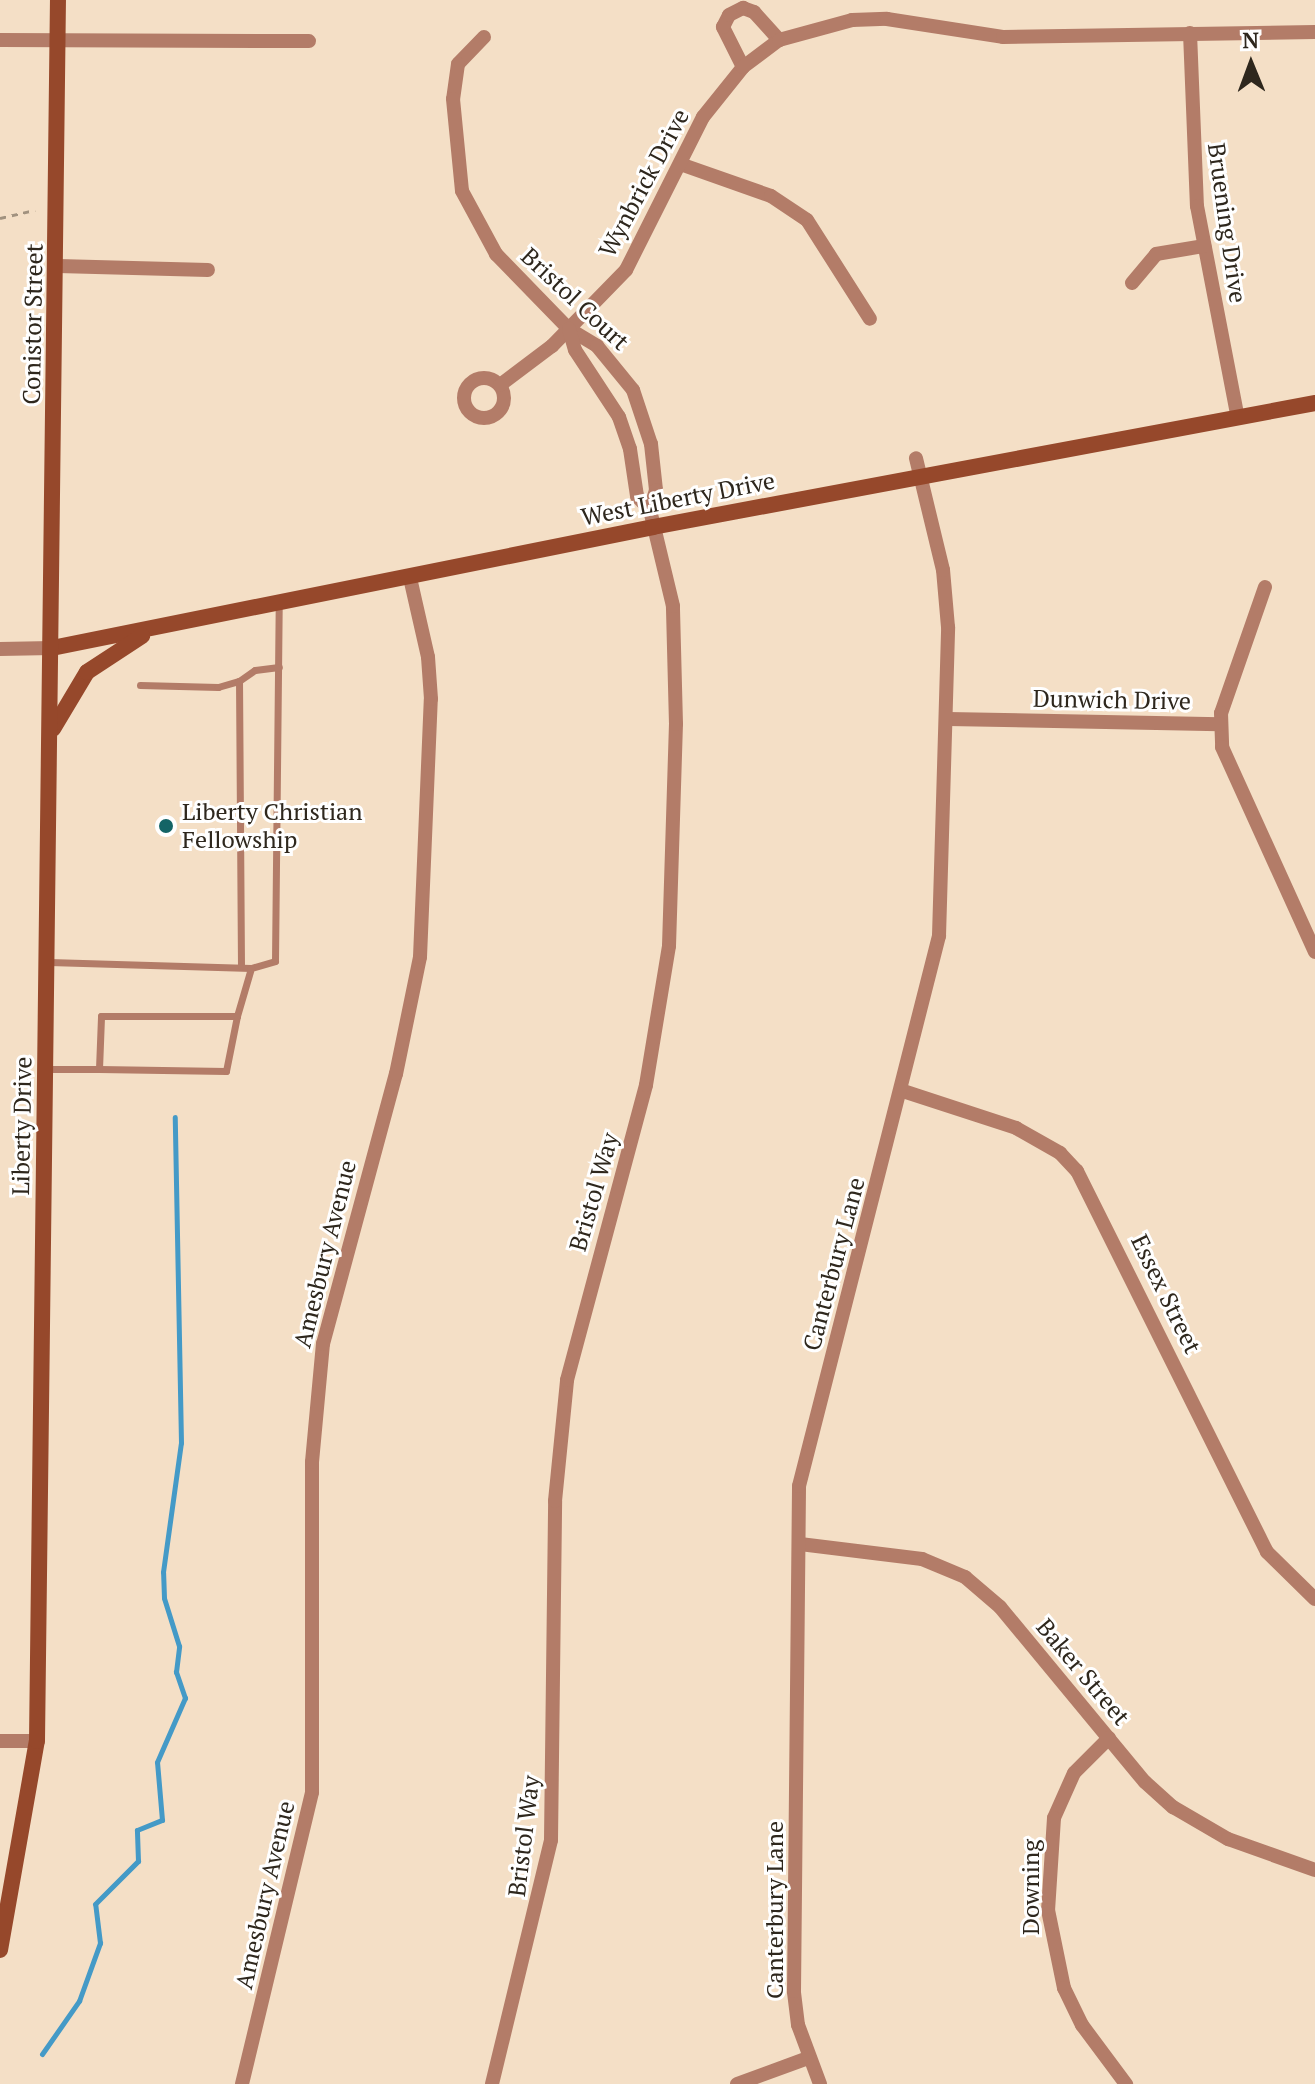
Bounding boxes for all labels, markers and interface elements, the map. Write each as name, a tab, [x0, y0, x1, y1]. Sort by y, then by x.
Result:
north arrow	[1211, 24, 1291, 104]
text: N	[1242, 25, 1259, 54]
street label: Wynbrick Drive	[593, 104, 695, 262]
street label: Bruening Drive	[1202, 141, 1252, 305]
street label: Bristol Court	[515, 242, 635, 356]
street label: Conistor Street	[17, 243, 49, 405]
street label: West Liberty Drive	[579, 466, 777, 532]
street label: Dunwich Drive	[1033, 684, 1191, 716]
place label: Liberty Christian Fellowship	[182, 798, 362, 854]
marker: Liberty Christian Fellowship	[157, 817, 175, 835]
street label: Liberty Drive	[6, 1056, 38, 1196]
street label: Bristol Way	[563, 1129, 625, 1255]
street label: Amesbury Avenue	[288, 1157, 362, 1351]
street label: Canterbury Lane	[797, 1174, 871, 1354]
street label: Essex Street	[1125, 1230, 1207, 1358]
street label: Baker Street	[1030, 1613, 1136, 1731]
street label: Bristol Way	[502, 1774, 546, 1898]
street label: Amesbury Avenue	[229, 1798, 301, 1992]
street label: Canterbury Lane	[761, 1821, 789, 1999]
street label: Downing	[1017, 1839, 1045, 1935]

